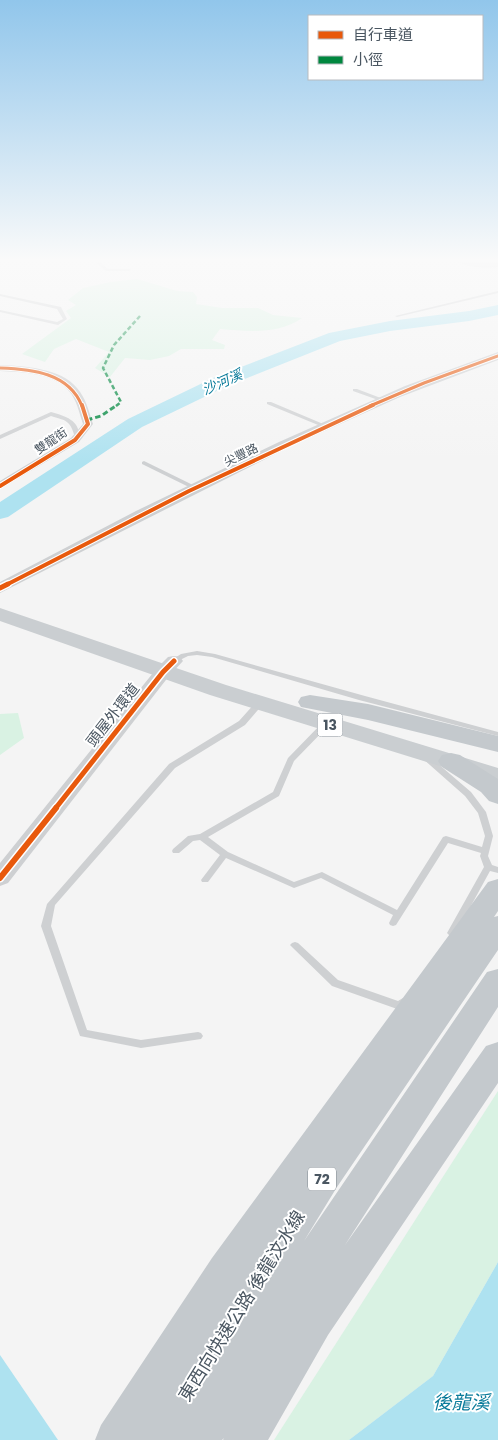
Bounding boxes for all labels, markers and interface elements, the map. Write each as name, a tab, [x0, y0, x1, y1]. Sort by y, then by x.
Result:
legend	[308, 15, 483, 80]
text: 自行車道	[353, 24, 413, 45]
text: 小徑	[353, 49, 383, 70]
water label: 沙河溪	[199, 364, 247, 400]
street label: 雙龍街	[31, 423, 70, 458]
street label: 尖豐路	[221, 439, 261, 470]
street label: 頭屋外環道	[81, 679, 144, 751]
road number: 13	[318, 714, 342, 736]
road number: 72	[308, 1168, 336, 1190]
street label: 東西向快速公路 後龍汶水線	[172, 1205, 311, 1406]
water label: 後龍溪	[432, 1389, 492, 1416]

